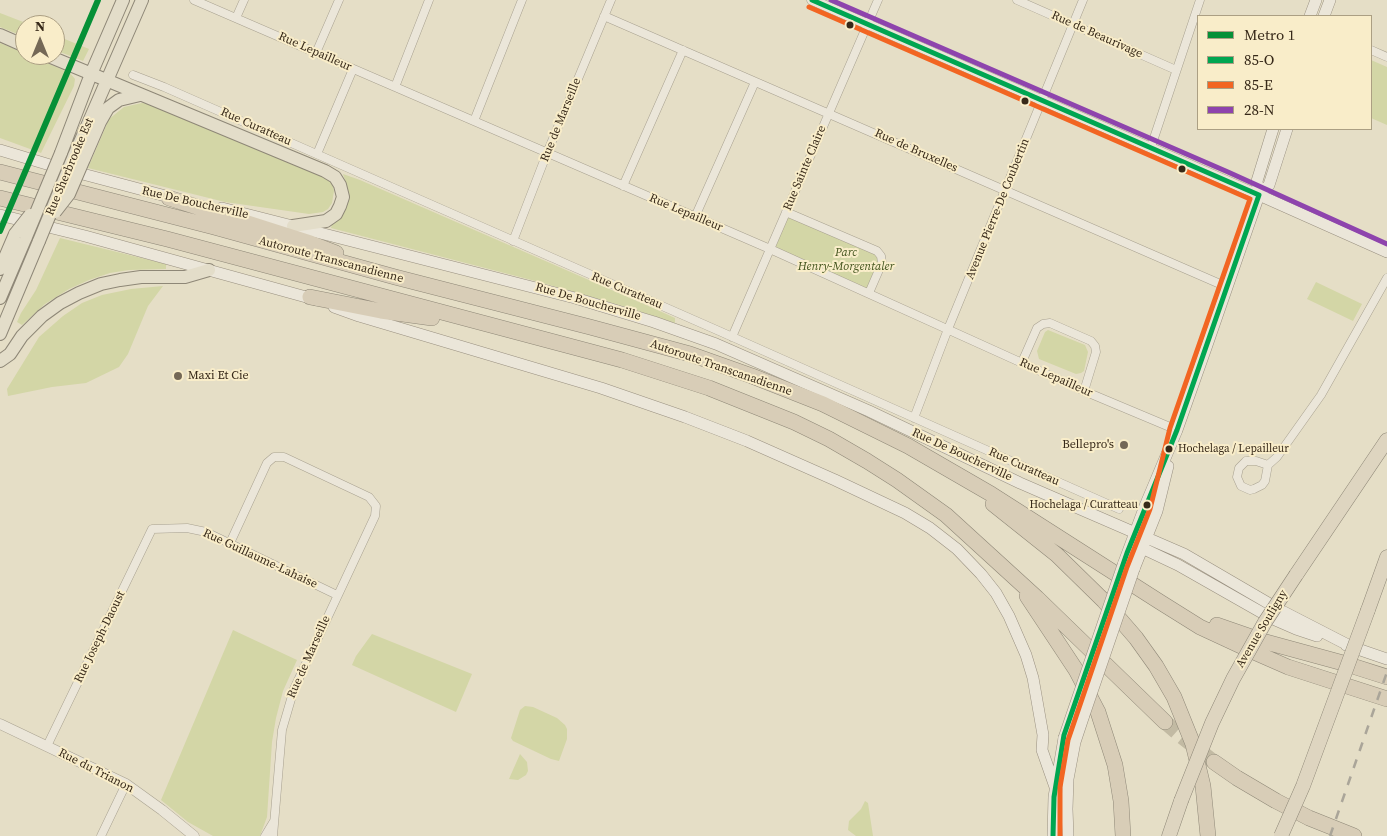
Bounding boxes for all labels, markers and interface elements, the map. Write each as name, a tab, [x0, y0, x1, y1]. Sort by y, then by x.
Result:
street label: Rue de Beaurivage	[1049, 8, 1145, 62]
north arrow	[15, 15, 65, 65]
legend	[1197, 15, 1372, 130]
text: N	[35, 16, 45, 36]
unlabelled marker	[845, 20, 855, 30]
text: Metro 1	[1244, 24, 1295, 45]
street label: Rue Lepailleur	[276, 29, 354, 75]
text: 85-O	[1244, 49, 1274, 70]
text: 85-E	[1244, 74, 1273, 95]
street label: Rue de Marseille	[538, 76, 584, 164]
unlabelled marker	[1020, 96, 1030, 106]
text: 28-N	[1244, 99, 1275, 120]
street label: Rue Curatteau	[218, 105, 294, 149]
street label: Rue Sherbrooke Est	[43, 116, 97, 218]
street label: Rue Sainte Claire	[781, 123, 829, 213]
street label: Rue de Bruxelles	[872, 126, 960, 176]
street label: Avenue Pierre-De Coubertin	[963, 136, 1033, 282]
unlabelled marker	[1177, 164, 1187, 174]
street label: Rue De Boucherville	[140, 184, 250, 222]
street label: Rue Lepailleur	[647, 191, 725, 235]
street label: Autoroute Transcanadienne	[257, 234, 405, 286]
park label: Parc Henry-Morgentaler	[798, 246, 894, 274]
street label: Rue Curatteau	[589, 270, 665, 312]
street label: Rue De Boucherville	[534, 280, 642, 324]
street label: Autoroute Transcanadienne	[648, 337, 794, 399]
street label: Rue Lepailleur	[1017, 355, 1095, 401]
place label: Maxi Et Cie	[188, 369, 249, 383]
marker: Maxi Et Cie	[172, 370, 184, 382]
street label: Rue De Boucherville	[910, 425, 1014, 485]
place label: Bellepro's	[1062, 438, 1114, 452]
marker: Bellepro's	[1118, 439, 1130, 451]
place label: Hochelaga / Lepailleur	[1178, 442, 1289, 456]
marker: Hochelaga / Lepailleur	[1164, 444, 1174, 454]
street label: Rue Curatteau	[986, 445, 1062, 489]
place label: Hochelaga / Curatteau	[1030, 498, 1138, 512]
marker: Hochelaga / Curatteau	[1142, 500, 1152, 510]
street label: Rue Guillaume-Lahaise	[200, 526, 320, 592]
street label: Avenue Souligny	[1233, 587, 1291, 671]
street label: Rue Joseph-Daoust	[71, 589, 129, 685]
street label: Rue de Marseille	[284, 613, 334, 701]
street label: Rue du Trianon	[56, 746, 136, 796]

